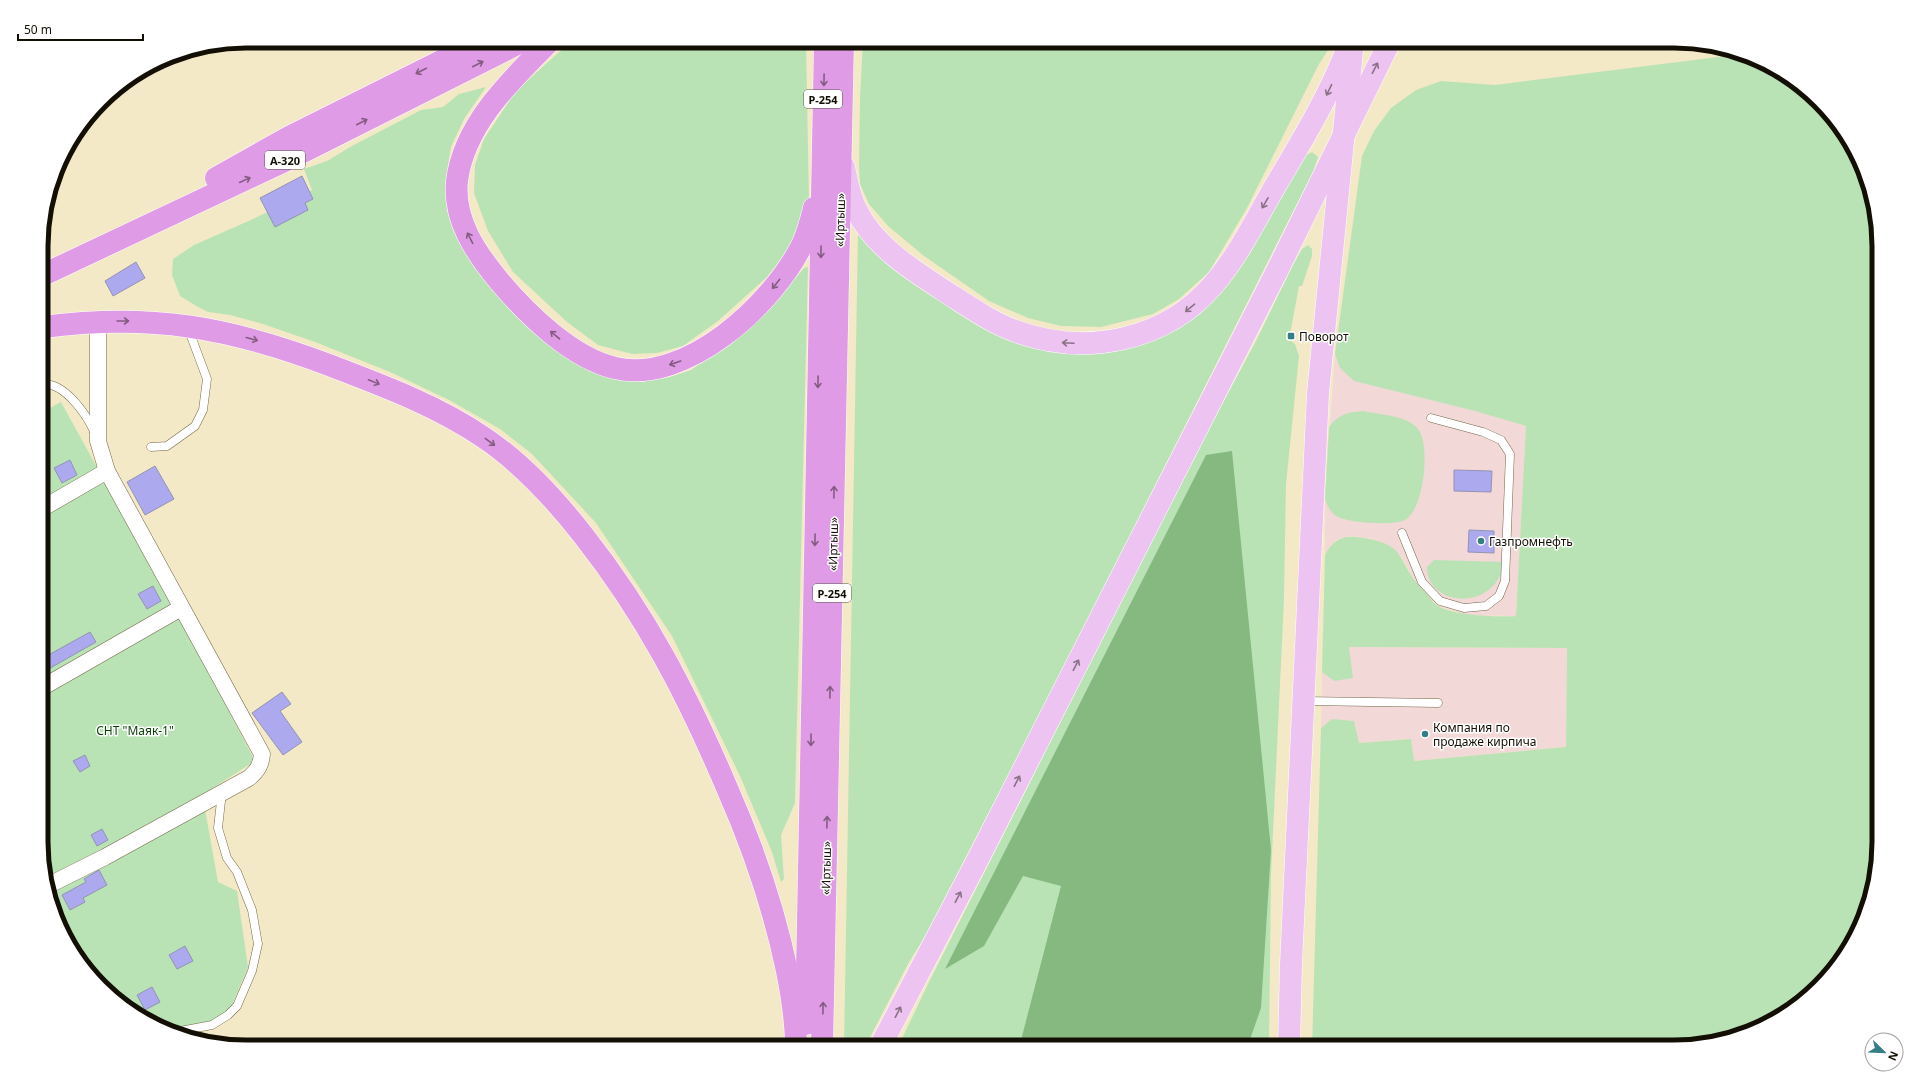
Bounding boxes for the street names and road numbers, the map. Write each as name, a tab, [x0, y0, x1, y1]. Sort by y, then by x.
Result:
road number: Р-254	[804, 90, 842, 108]
road number: А-320	[265, 151, 305, 169]
street label: «Иртыш»	[831, 193, 849, 247]
street label: «Иртыш»	[824, 517, 842, 571]
road number: Р-254	[813, 584, 851, 602]
street label: «Иртыш»	[817, 841, 835, 895]

